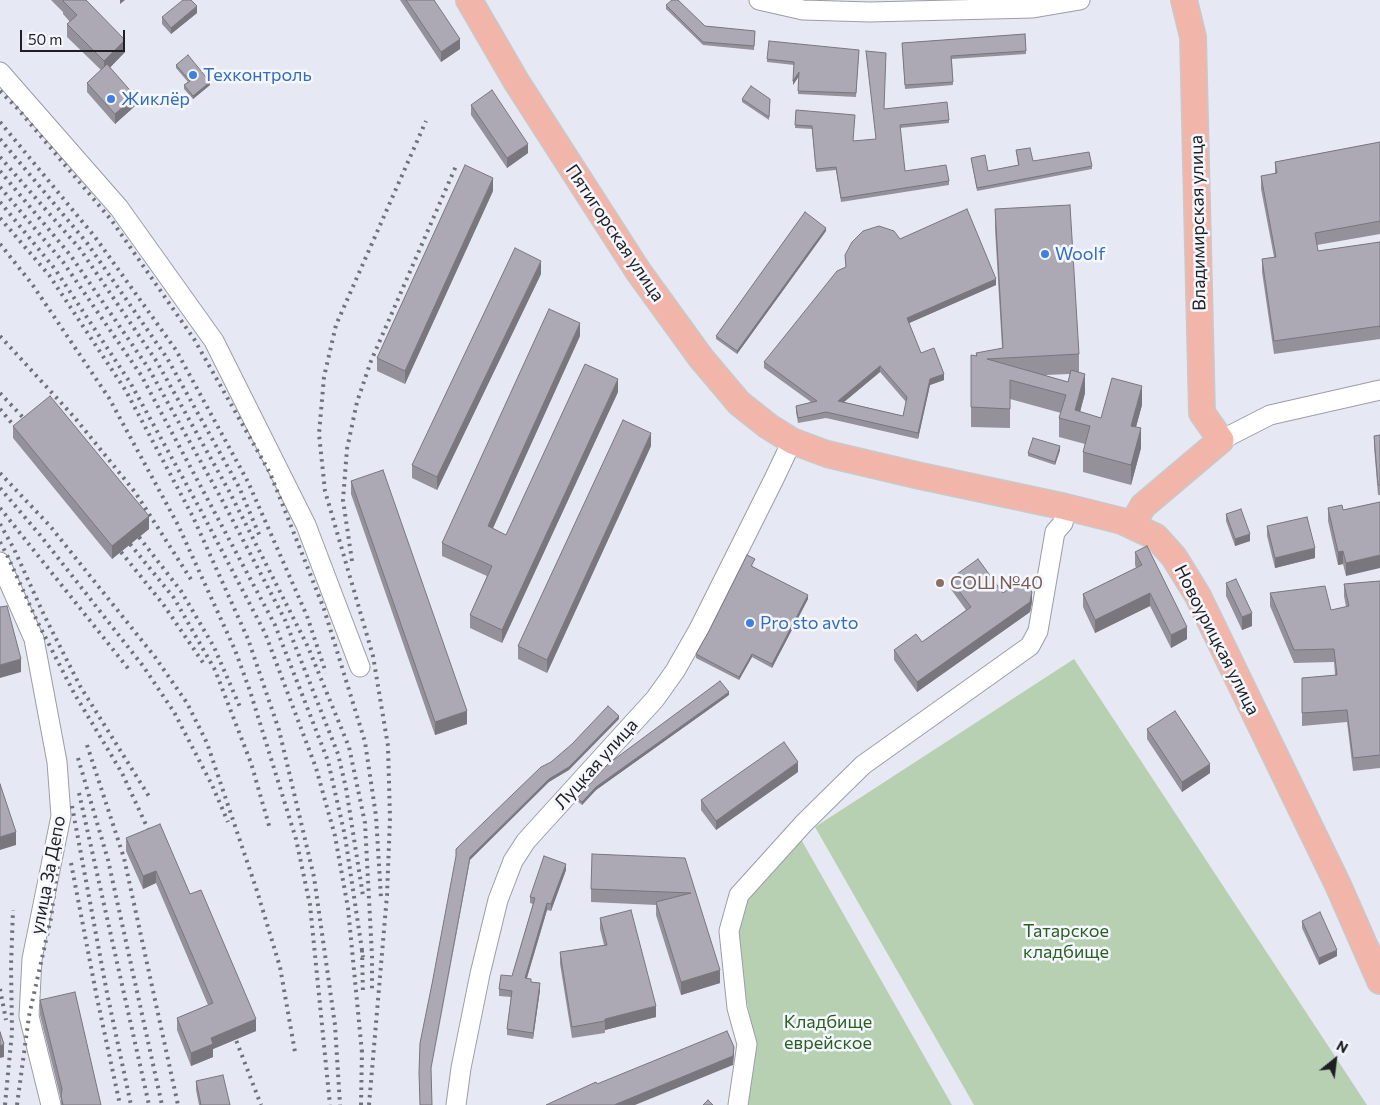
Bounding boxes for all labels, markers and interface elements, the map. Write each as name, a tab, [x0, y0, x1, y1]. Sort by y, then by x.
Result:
scale bar	[22, 20, 128, 52]
text: 50 m	[28, 30, 62, 48]
place label: Техконтроль	[203, 64, 312, 86]
marker: Техконтроль	[187, 69, 199, 81]
place label: Жиклёр	[121, 88, 190, 110]
marker: Жиклёр	[105, 93, 117, 105]
street label: Владимирская улица	[1186, 135, 1210, 311]
street label: Пятигорская улица	[561, 160, 669, 306]
place label: Woolf	[1055, 243, 1105, 265]
marker: Woolf	[1039, 248, 1051, 260]
street label: Новоурицкая улица	[1170, 561, 1264, 719]
place label: СОШ №40	[950, 572, 1043, 594]
marker: СОШ №40	[934, 577, 946, 589]
place label: Pro sto avto	[760, 612, 858, 634]
marker: Pro sto avto	[744, 617, 756, 629]
street label: Луцкая улица	[550, 714, 642, 814]
street label: улица За Депо	[26, 814, 70, 936]
park label: Татарское кладбище	[1023, 920, 1109, 962]
park label: Кладбище еврейское	[784, 1011, 872, 1054]
north arrow	[1310, 1035, 1360, 1085]
text: N	[1334, 1036, 1351, 1056]

